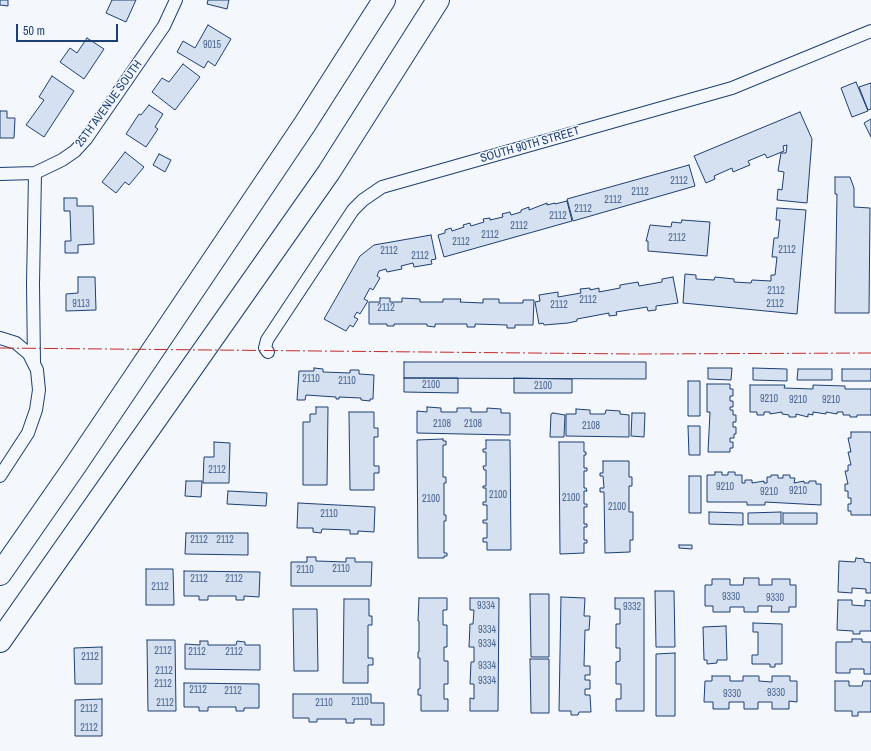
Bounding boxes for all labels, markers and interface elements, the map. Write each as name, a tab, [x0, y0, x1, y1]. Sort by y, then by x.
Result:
scale bar	[18, 16, 120, 42]
text: 50 m	[23, 23, 45, 39]
house number: 9015	[203, 39, 221, 51]
street label: 25TH AVENUE SOUTH	[73, 58, 145, 150]
street label: SOUTH 90TH STREET	[479, 124, 581, 166]
house number: 2112	[670, 175, 688, 187]
house number: 2112	[631, 186, 649, 198]
house number: 2112	[604, 194, 622, 206]
house number: 2112	[574, 203, 592, 215]
house number: 2112	[549, 210, 567, 222]
house number: 2112	[510, 220, 528, 232]
house number: 2112	[481, 229, 499, 241]
house number: 2112	[668, 232, 686, 244]
house number: 2112	[452, 236, 470, 248]
house number: 2112	[778, 244, 796, 256]
house number: 2112	[380, 245, 398, 257]
house number: 2112	[411, 250, 429, 262]
house number: 2112	[767, 285, 785, 297]
house number: 2112	[579, 294, 597, 306]
house number: 9113	[72, 298, 90, 310]
house number: 2112	[766, 298, 784, 310]
house number: 2112	[550, 299, 568, 311]
house number: 2112	[377, 302, 395, 314]
house number: 2110	[302, 373, 320, 385]
house number: 2110	[338, 375, 356, 387]
house number: 2100	[422, 379, 440, 391]
house number: 2100	[534, 380, 552, 392]
house number: 9210	[760, 393, 778, 405]
house number: 9210	[789, 394, 807, 406]
house number: 9210	[822, 394, 840, 406]
house number: 2108	[433, 418, 451, 430]
house number: 2108	[464, 418, 482, 430]
house number: 2108	[582, 420, 600, 432]
house number: 2112	[208, 464, 226, 476]
house number: 9210	[716, 481, 734, 493]
house number: 9210	[789, 485, 807, 497]
house number: 9210	[760, 486, 778, 498]
house number: 2100	[489, 489, 507, 501]
house number: 2100	[562, 492, 580, 504]
house number: 2100	[422, 493, 440, 505]
house number: 2100	[608, 501, 626, 513]
house number: 2110	[320, 508, 338, 520]
house number: 2112	[190, 534, 208, 546]
house number: 2112	[216, 534, 234, 546]
house number: 2110	[332, 563, 350, 575]
house number: 2110	[296, 564, 314, 576]
house number: 2112	[190, 573, 208, 585]
house number: 2112	[225, 573, 243, 585]
house number: 2112	[151, 581, 169, 593]
house number: 9330	[722, 591, 740, 603]
house number: 9330	[766, 592, 784, 604]
house number: 9334	[477, 600, 495, 612]
house number: 9332	[623, 601, 641, 613]
house number: 9334	[478, 624, 496, 636]
house number: 9334	[478, 638, 496, 650]
house number: 2112	[154, 645, 172, 657]
house number: 2112	[188, 646, 206, 658]
house number: 2112	[225, 646, 243, 658]
house number: 2112	[81, 651, 99, 663]
house number: 9334	[478, 660, 496, 672]
house number: 2112	[155, 665, 173, 677]
house number: 9334	[478, 675, 496, 687]
house number: 2112	[154, 678, 172, 690]
house number: 2112	[189, 684, 207, 696]
house number: 2112	[224, 685, 242, 697]
house number: 9330	[767, 687, 785, 699]
house number: 9330	[723, 688, 741, 700]
house number: 2110	[351, 696, 369, 708]
house number: 2112	[156, 697, 174, 709]
house number: 2110	[315, 697, 333, 709]
house number: 2112	[80, 703, 98, 715]
house number: 2112	[80, 722, 98, 734]

